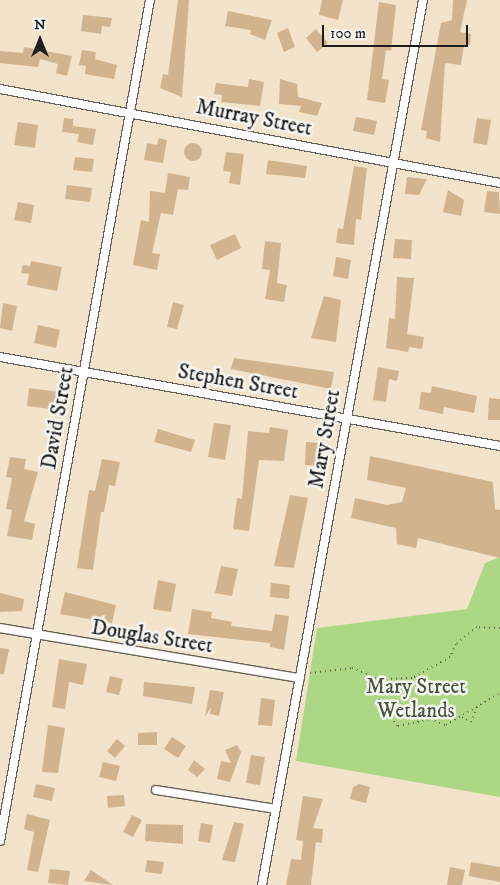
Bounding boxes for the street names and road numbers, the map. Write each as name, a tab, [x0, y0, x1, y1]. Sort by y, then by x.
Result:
street label: Murray Street	[194, 94, 314, 142]
street label: Stephen Street	[176, 359, 300, 405]
street label: David Street	[37, 365, 79, 471]
street label: Mary Street	[304, 388, 346, 490]
street label: Douglas Street	[89, 615, 215, 659]

